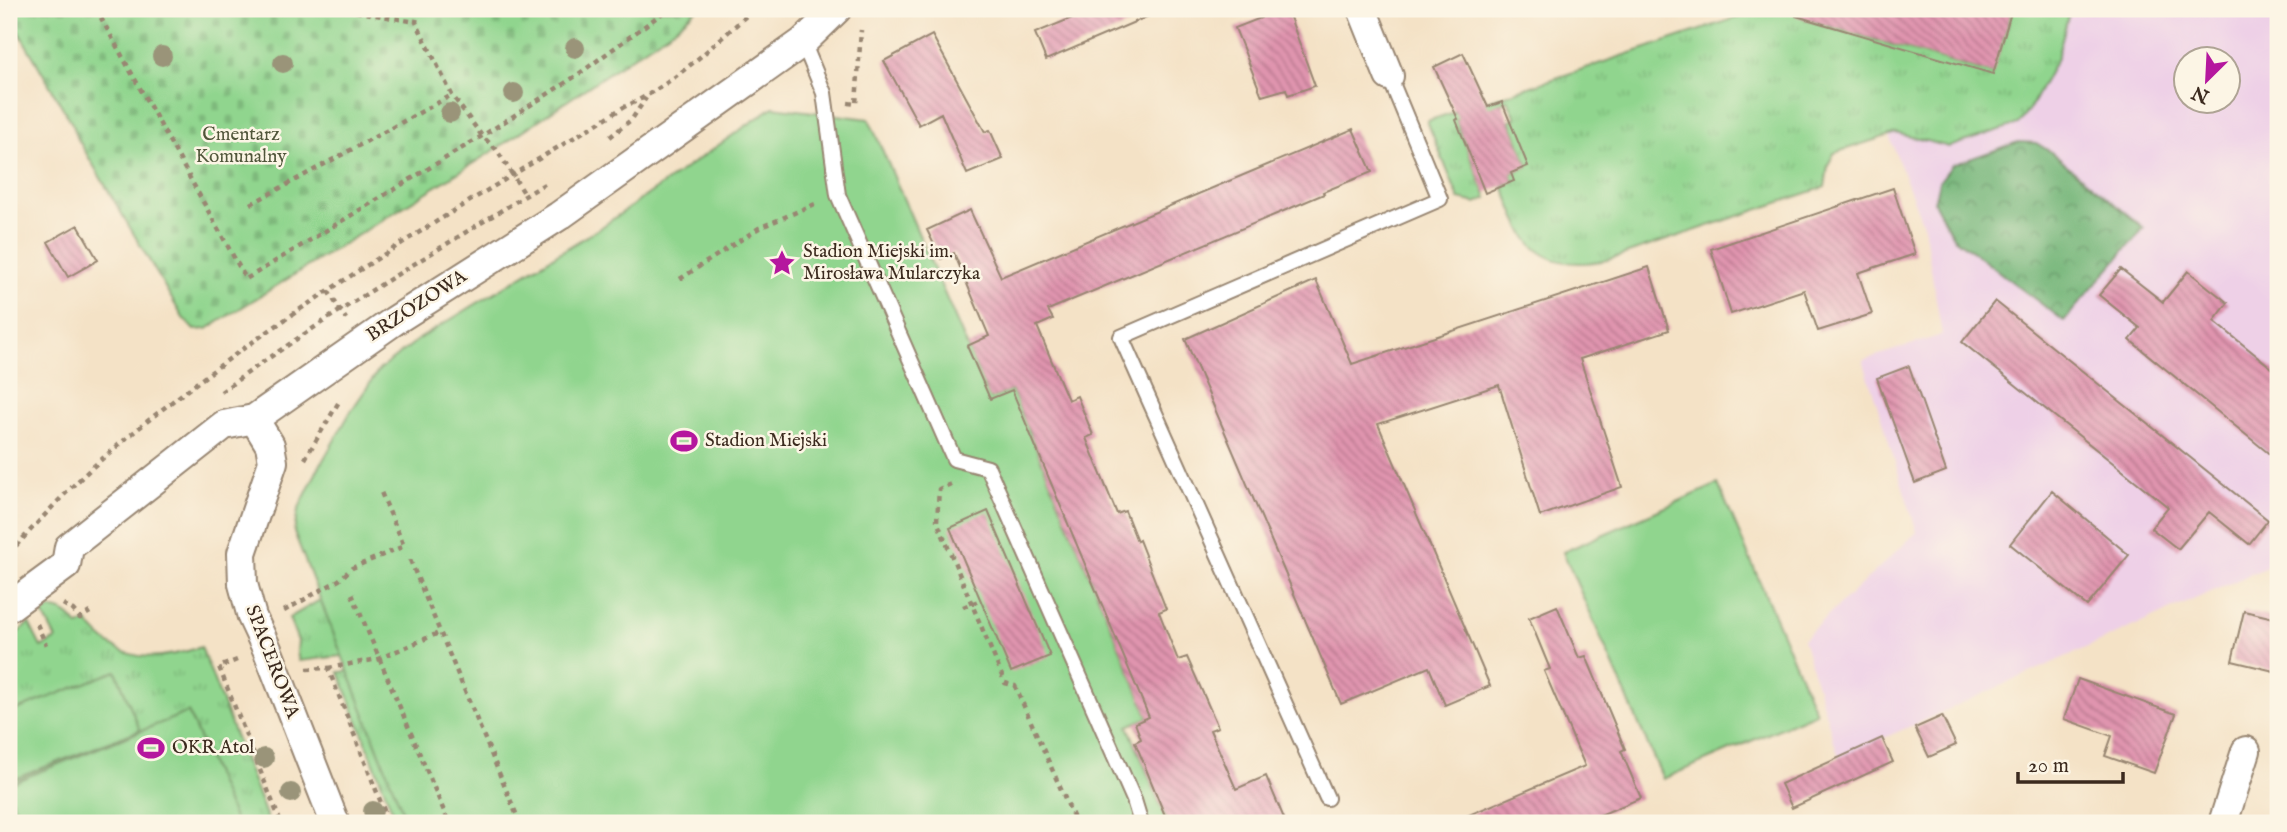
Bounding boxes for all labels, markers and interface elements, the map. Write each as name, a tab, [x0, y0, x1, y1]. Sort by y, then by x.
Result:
north arrow	[2172, 46, 2242, 116]
text: N	[2188, 79, 2214, 108]
park label: Cmentarz Komunalny	[195, 123, 287, 169]
place label: Stadion Miejski im. Mirosława Mularczyka	[803, 240, 981, 286]
place icon: Stadion Miejski im. Mirosława Mularczyka	[767, 248, 797, 278]
street label: BRZOZOWA	[362, 264, 473, 347]
sports icon: Stadion Miejski	[669, 426, 699, 456]
place label: Stadion Miejski	[705, 429, 827, 453]
street label: SPACEROWA	[239, 602, 305, 723]
sports icon: OKR Atol	[136, 733, 166, 763]
place label: OKR Atol	[172, 736, 255, 760]
scale bar	[2018, 741, 2122, 785]
text: 20 m	[2028, 753, 2069, 780]

